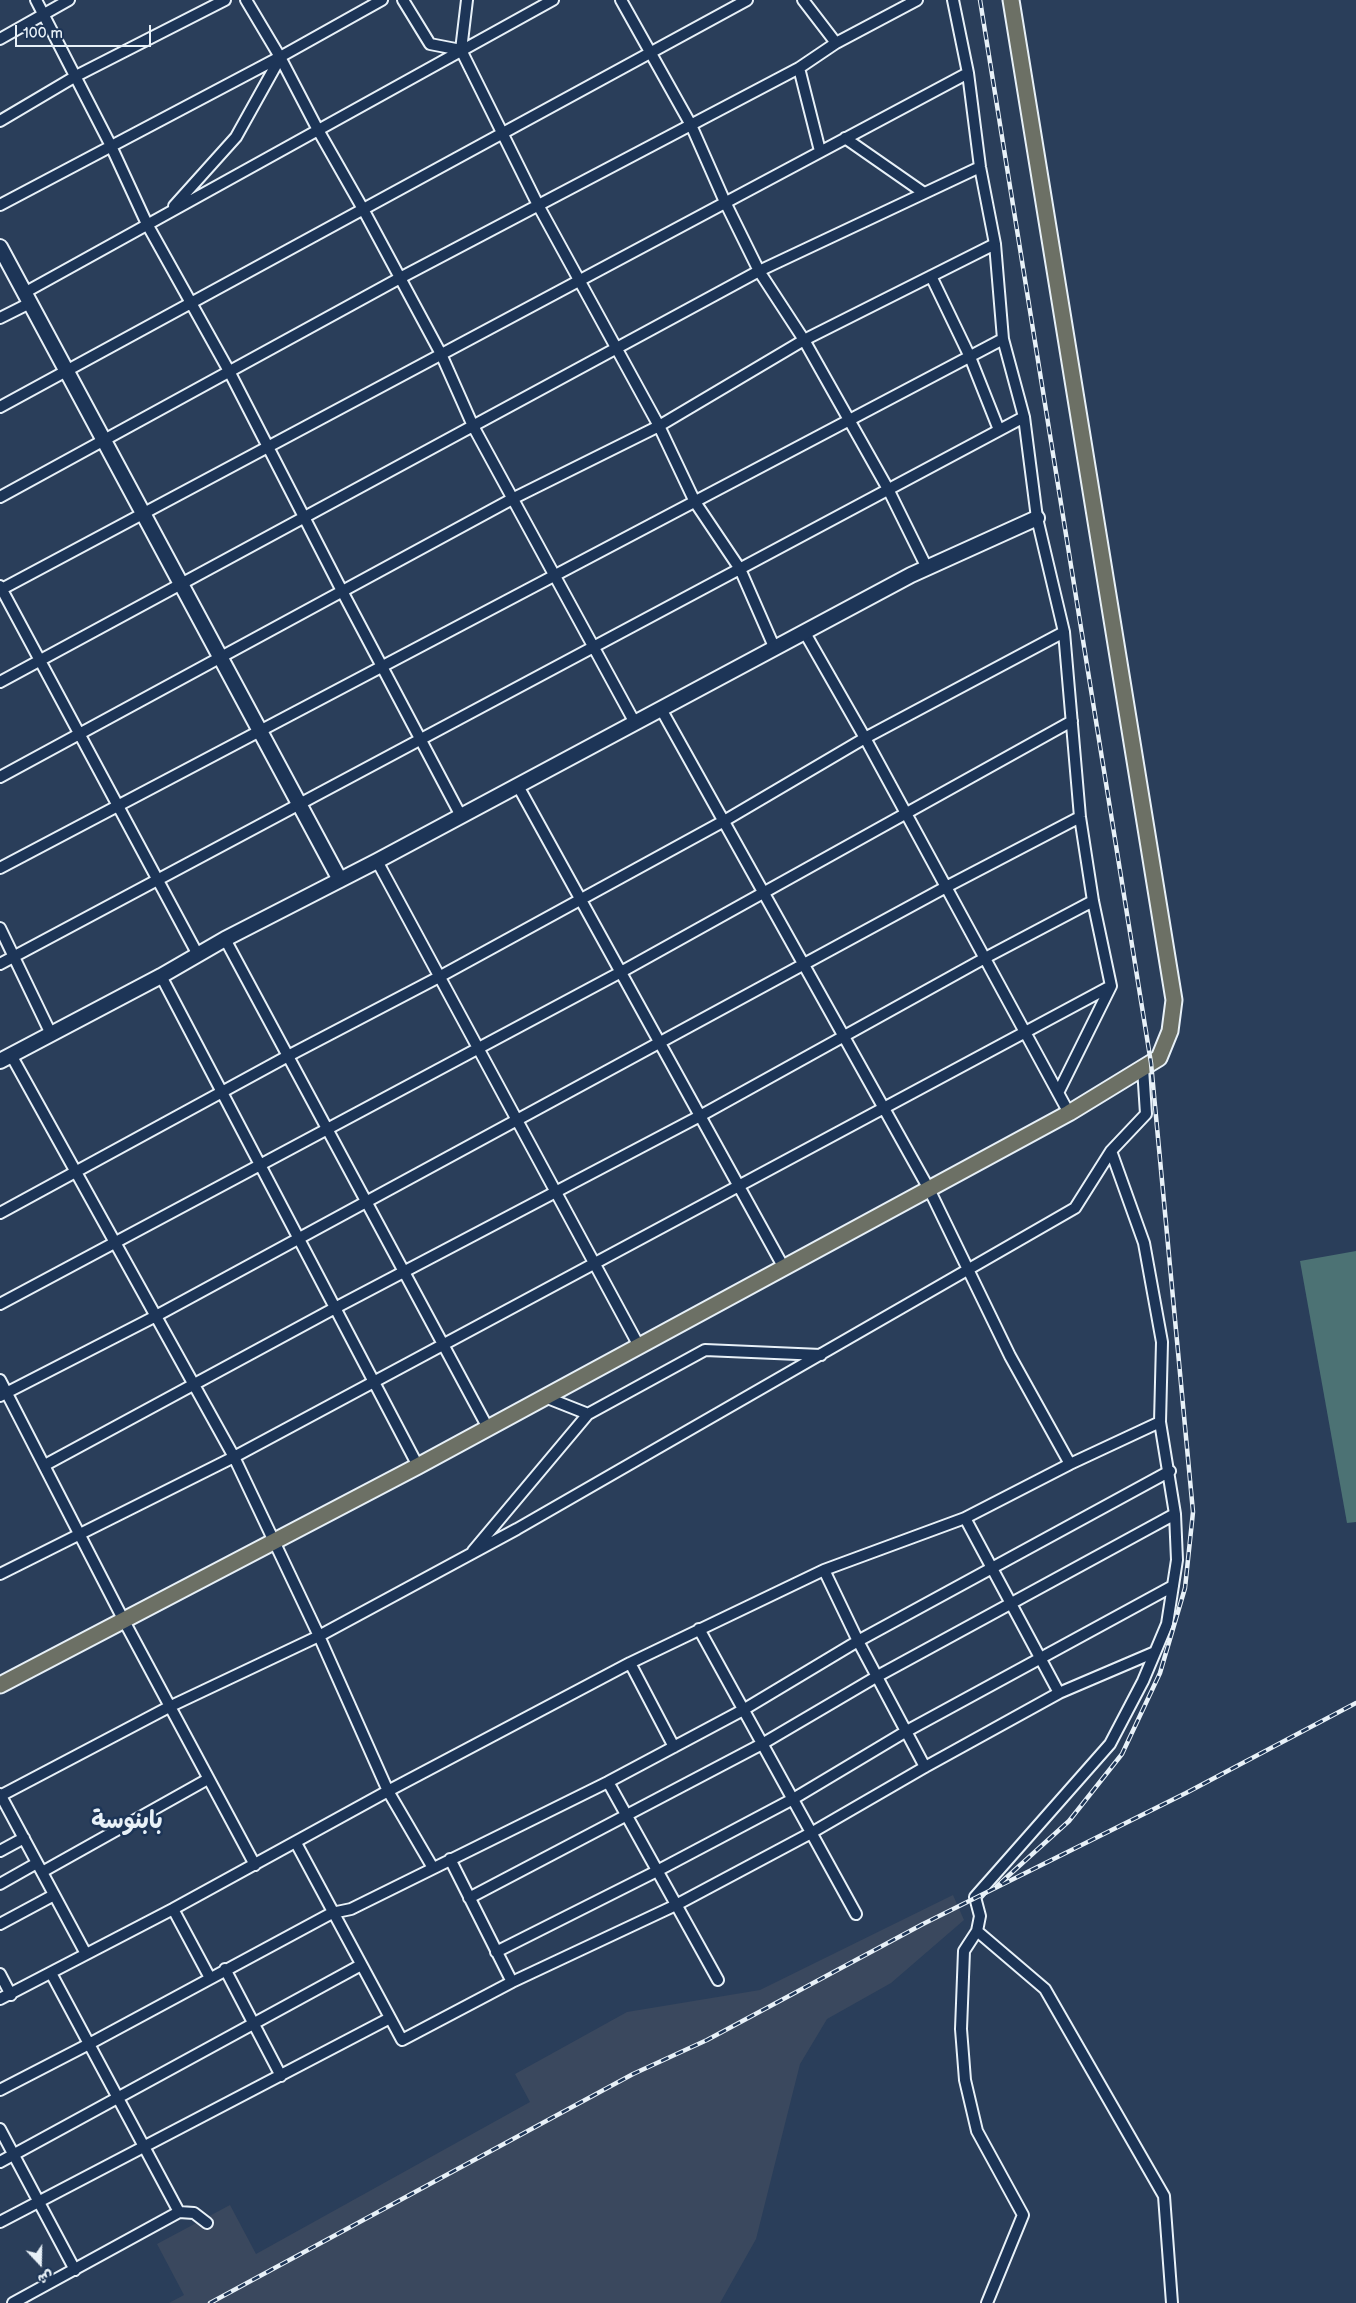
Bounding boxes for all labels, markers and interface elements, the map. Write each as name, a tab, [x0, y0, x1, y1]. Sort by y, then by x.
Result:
scale bar	[18, 15, 154, 47]
text: 100 m	[23, 24, 63, 43]
district label: بابنوسة	[91, 1808, 163, 1836]
north arrow	[15, 2238, 65, 2288]
text: ش	[35, 2267, 56, 2288]

